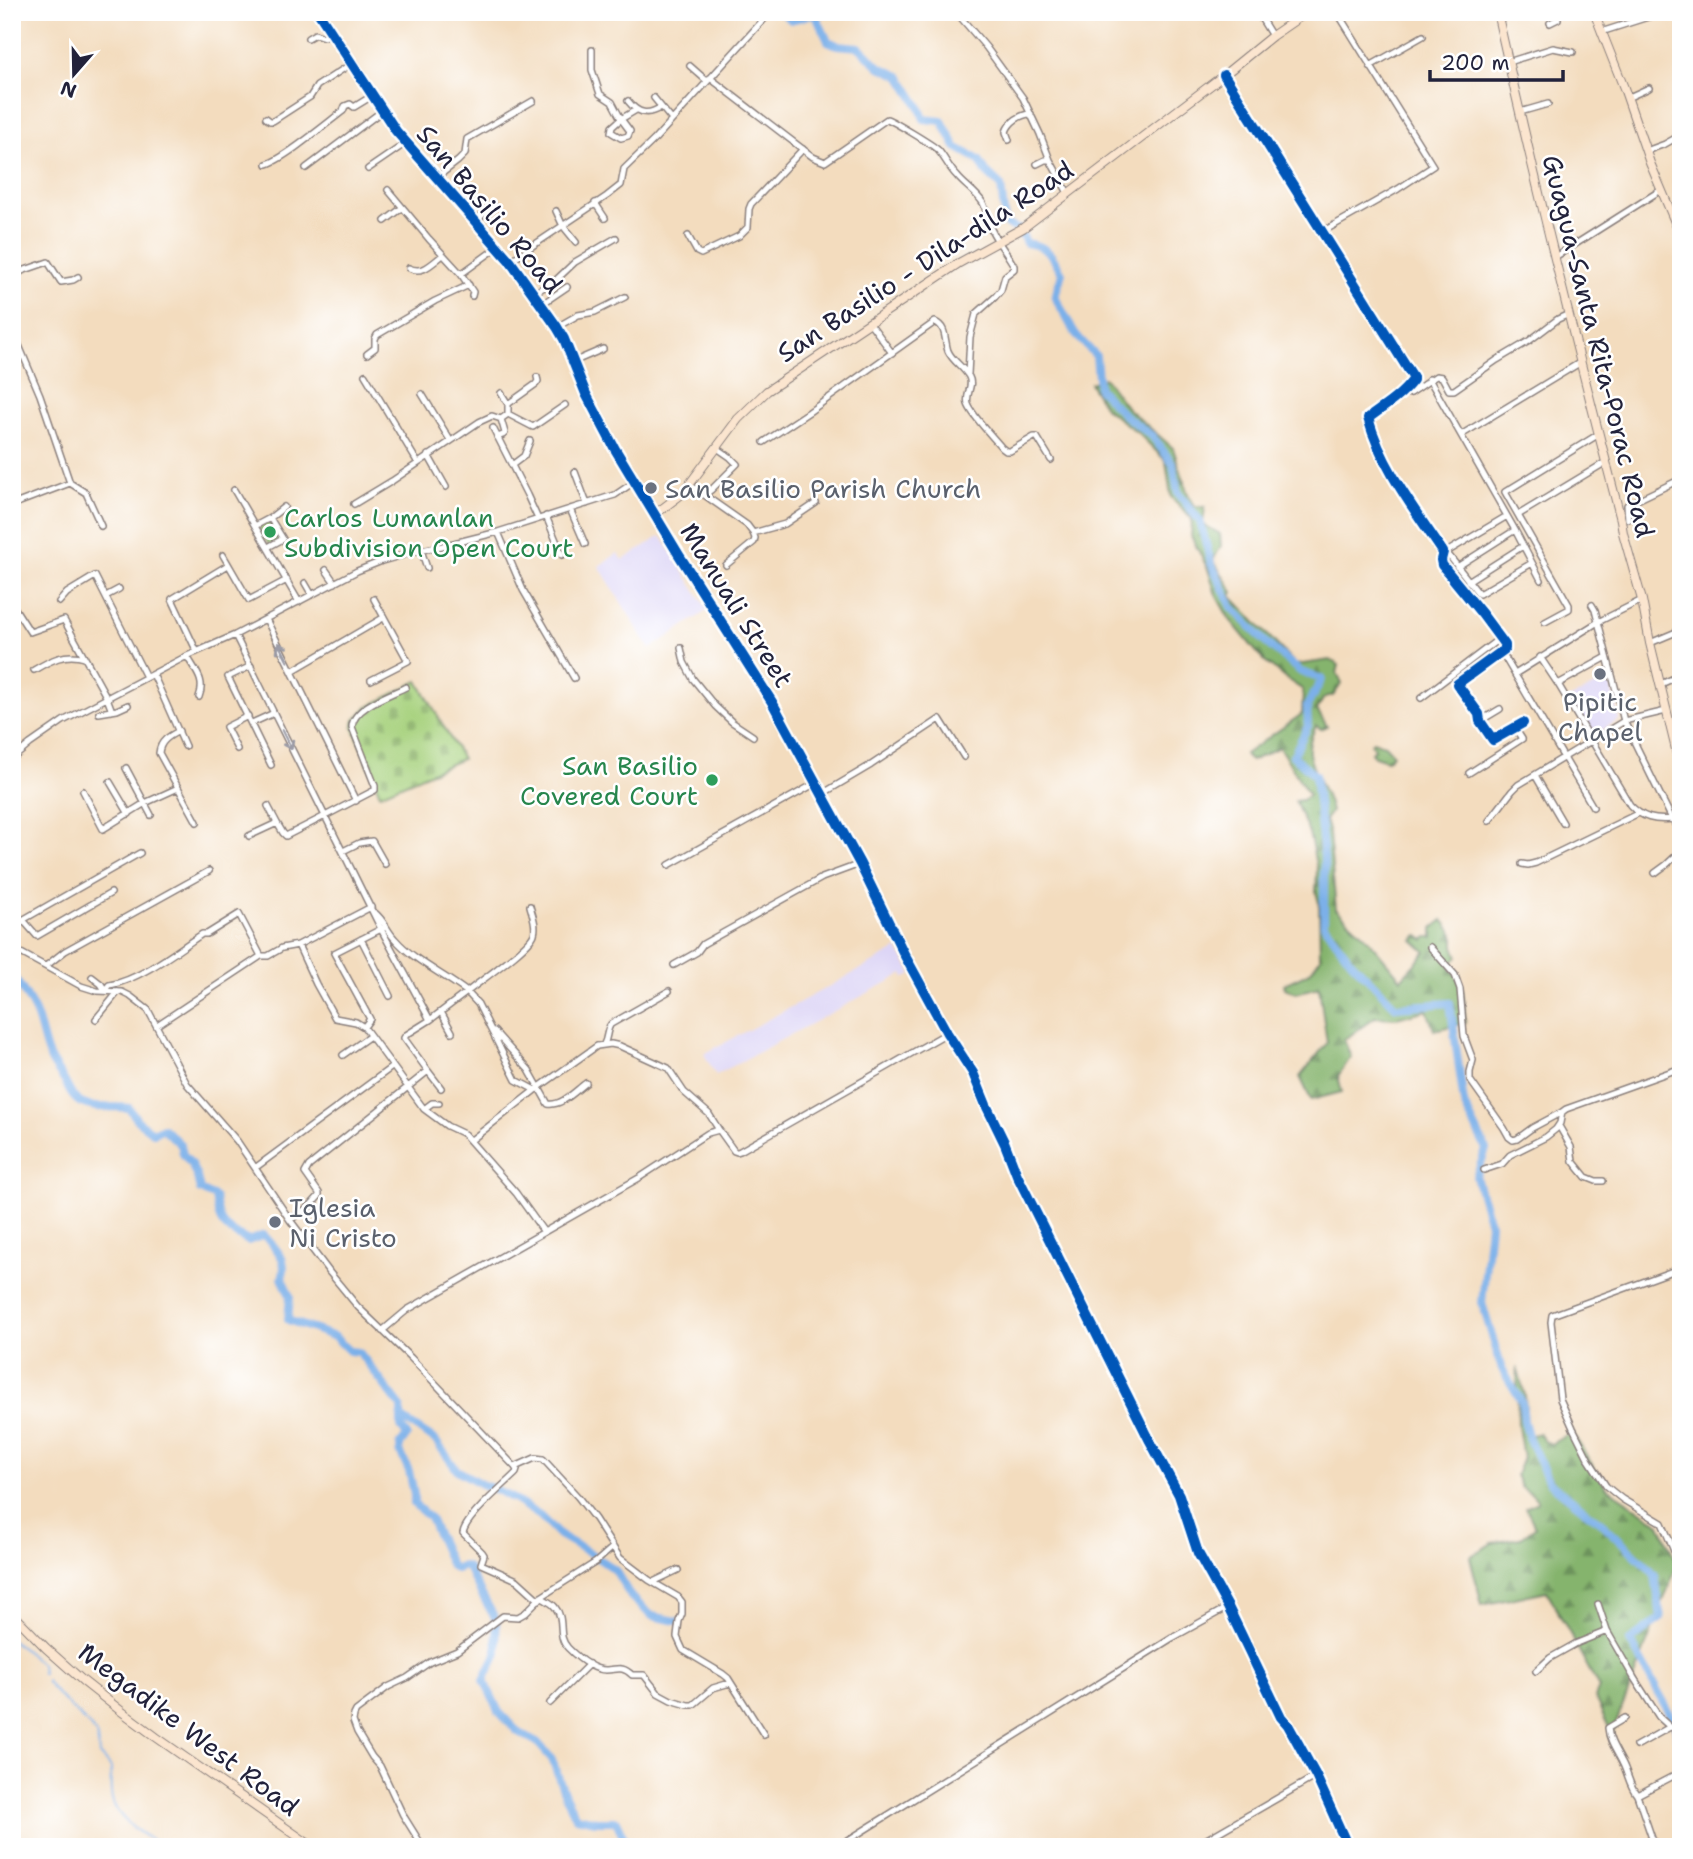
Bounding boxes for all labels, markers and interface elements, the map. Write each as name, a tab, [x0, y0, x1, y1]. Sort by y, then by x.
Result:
north arrow	[38, 38, 108, 108]
scale bar	[1430, 38, 1564, 82]
text: 200 m	[1441, 49, 1510, 77]
text: N	[57, 75, 80, 104]
street label: San Basilio Road	[409, 117, 571, 301]
street label: Guagua-Santa Rita-Porac Road	[1534, 151, 1664, 541]
street label: San Basilio - Dila-dila Road	[770, 152, 1080, 370]
place label: San Basilio Parish Church	[665, 471, 981, 506]
marker: San Basilio Parish Church	[643, 480, 659, 496]
place label: Carlos Lumanlan Subdivision Open Court	[284, 500, 574, 565]
street label: Manuali Street	[672, 516, 802, 694]
marker: Carlos Lumanlan Subdivision Open Court	[262, 524, 278, 540]
one-way arrow	[275, 642, 289, 663]
marker: Pipitic Chapel	[1592, 666, 1608, 682]
place label: Pipitic Chapel	[1558, 684, 1642, 749]
one-way arrow	[281, 729, 294, 750]
place label: San Basilio Covered Court	[520, 748, 698, 813]
marker: San Basilio Covered Court	[704, 772, 720, 788]
place label: Iglesia Ni Cristo	[289, 1190, 397, 1255]
marker: Iglesia Ni Cristo	[267, 1214, 283, 1230]
street label: Megadike West Road	[71, 1634, 307, 1824]

